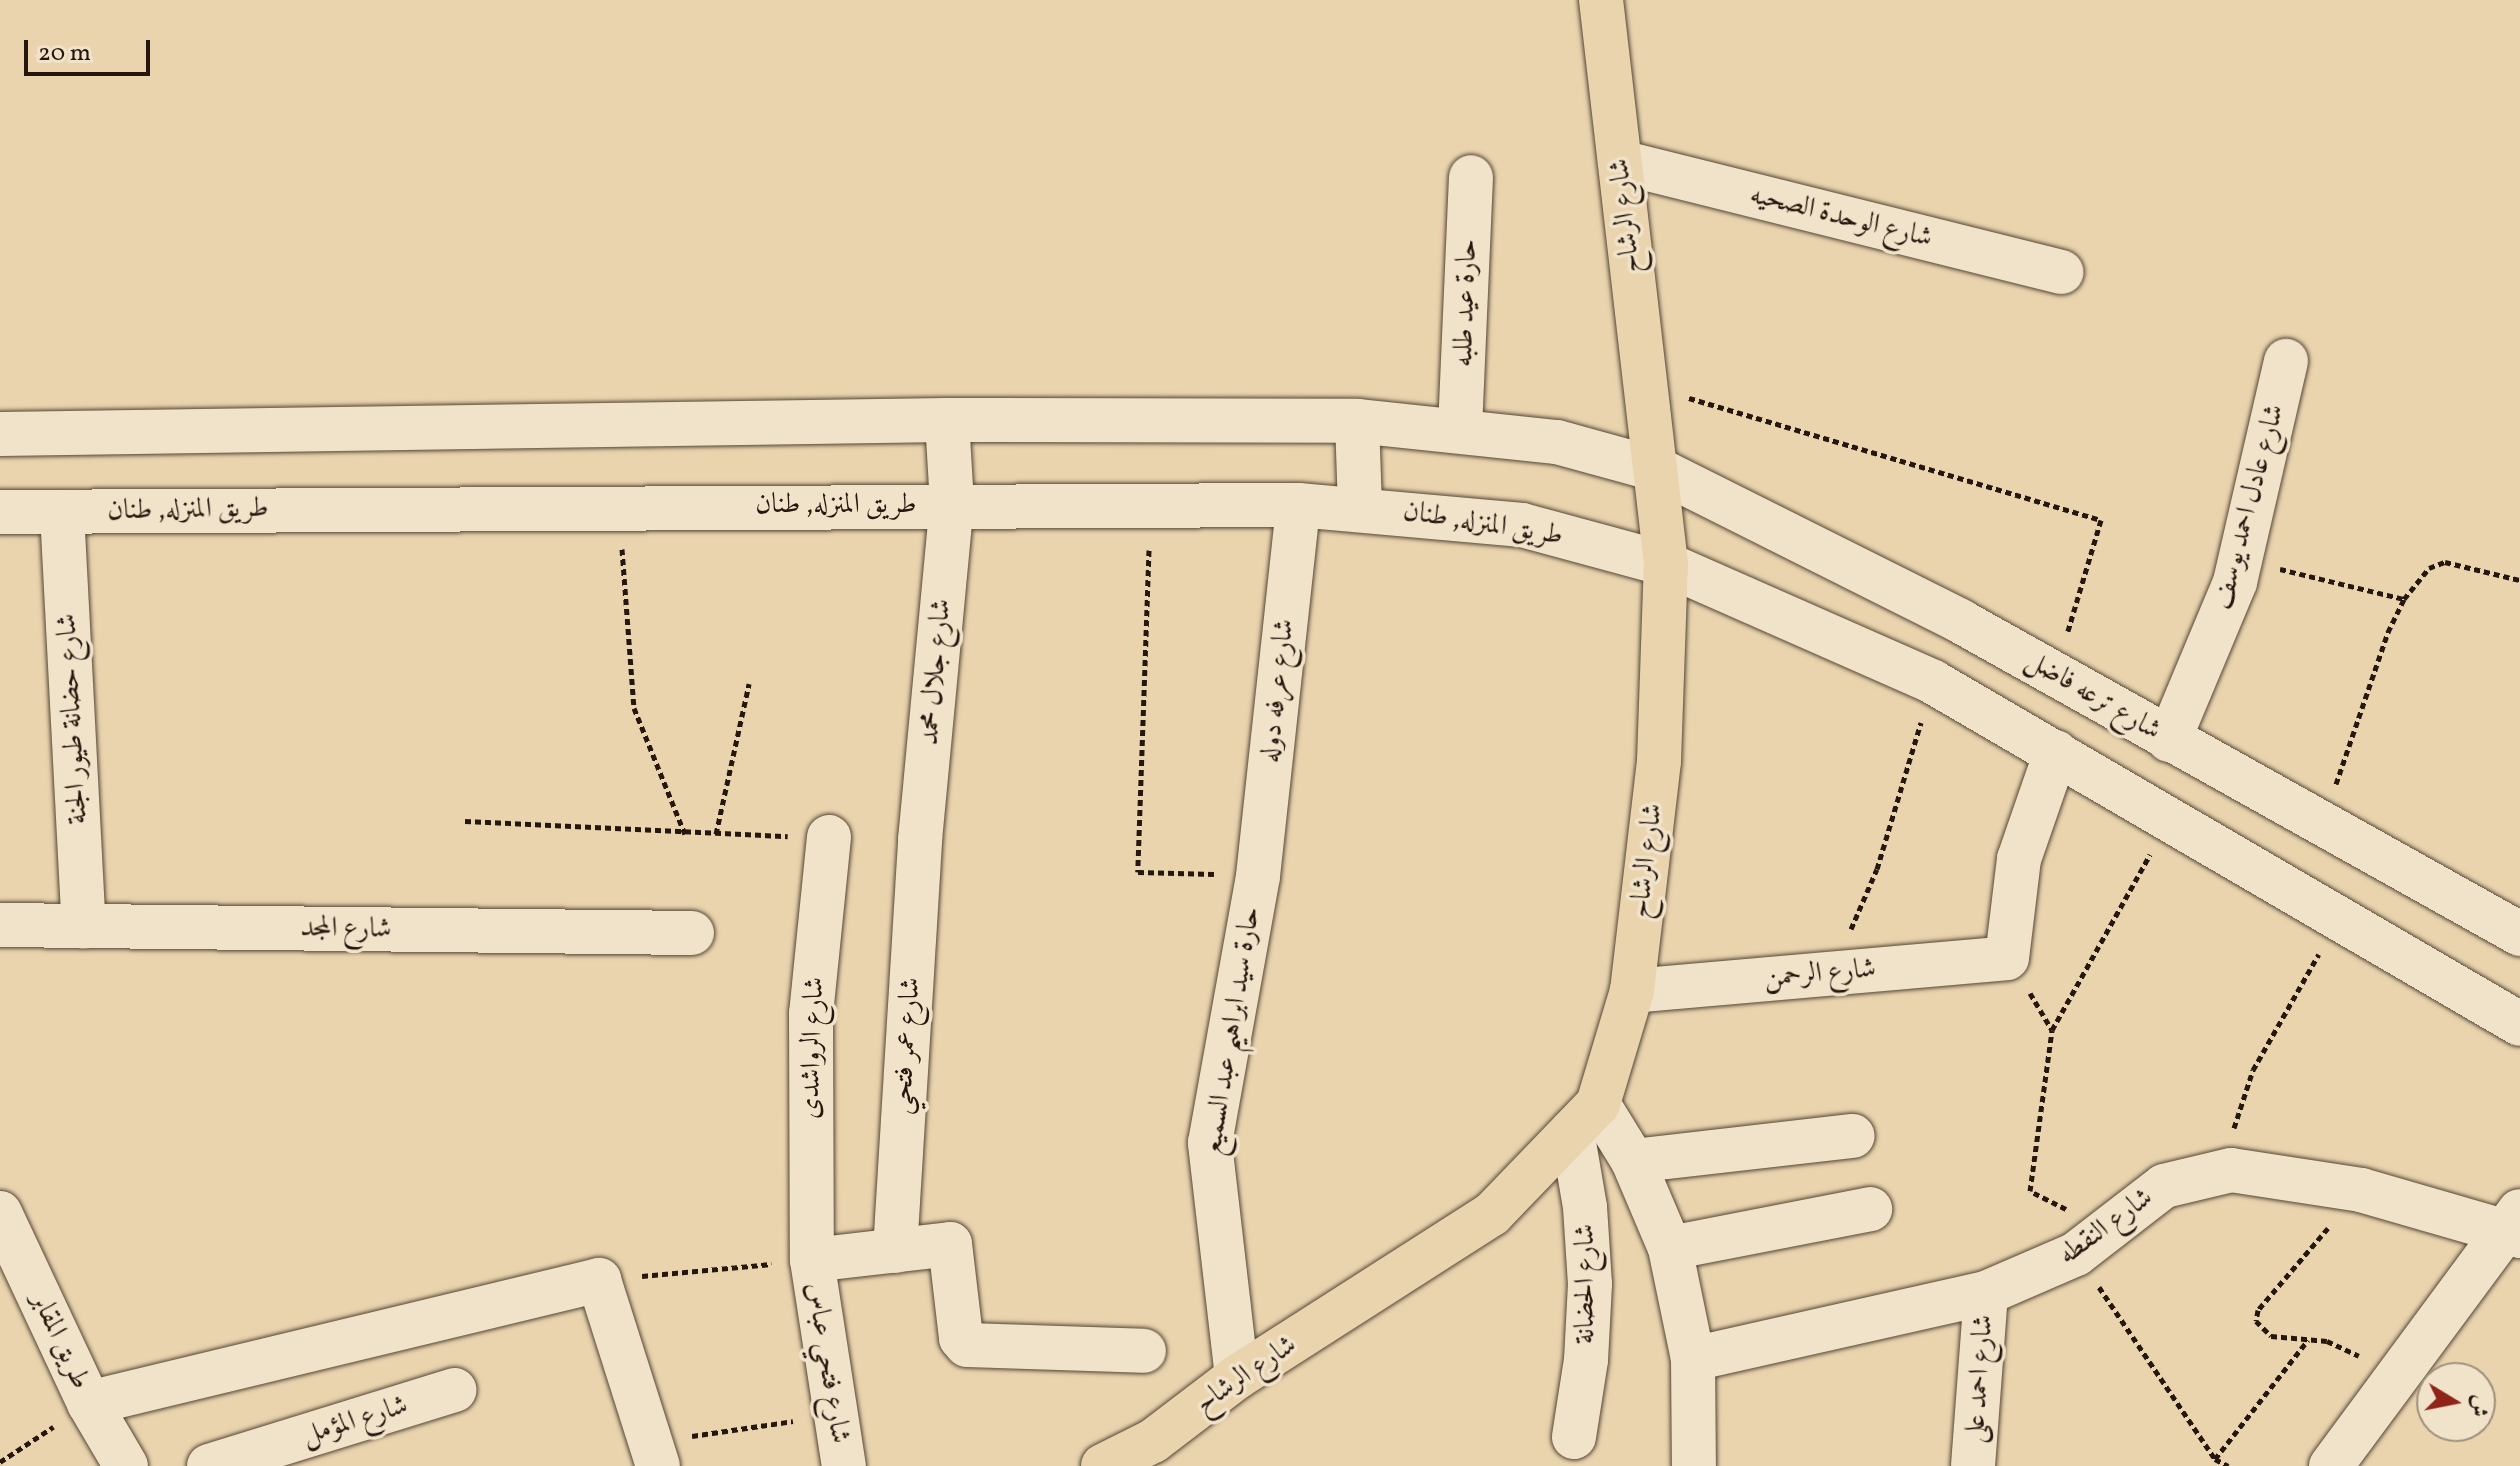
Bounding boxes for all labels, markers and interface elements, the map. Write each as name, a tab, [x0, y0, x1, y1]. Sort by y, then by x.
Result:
scale bar	[28, 24, 154, 74]
text: 20 m	[38, 37, 91, 71]
street label: شارع الرشاح	[1603, 157, 1649, 275]
street label: شارع الوحدة الصحيه	[1746, 178, 1936, 256]
street label: حارة عيد طلبه	[1447, 238, 1485, 368]
street label: شارع عادل احمد يوسف	[2205, 401, 2293, 613]
street label: طريق المنزله, طنان	[755, 488, 917, 522]
street label: طريق المنزله, طنان	[107, 492, 269, 528]
street label: طريق المنزله, طنان	[1401, 495, 1565, 553]
street label: شارع جلال محمد	[913, 597, 959, 747]
street label: شارع حضانة طيور الجنة	[51, 613, 95, 825]
street label: شارع عرفه دوله	[1254, 617, 1302, 765]
street label: شارع ترعه فاضل	[2019, 644, 2167, 748]
street label: شارع الرشاح	[1623, 802, 1671, 920]
street label: حارة سيد ابراهيم عبد السميع	[1196, 904, 1268, 1158]
street label: شارع المجد	[300, 911, 392, 947]
street label: شارع الرحمن	[1763, 952, 1877, 996]
street label: شارع الرواشدى	[794, 976, 832, 1120]
street label: شارع عمر فتحي	[885, 976, 929, 1116]
street label: شارع النقطه	[2052, 1181, 2160, 1273]
street label: شارع الحضانة	[1569, 1224, 1603, 1344]
street label: شارع فتحي عباس	[798, 1280, 856, 1446]
street label: طريق المقابر	[23, 1287, 97, 1395]
street label: شارع احمد على	[1959, 1313, 2001, 1445]
street label: شارع الرشاح	[1189, 1329, 1303, 1421]
north arrow	[2416, 1362, 2496, 1442]
street label: شارع المؤمل	[298, 1389, 412, 1453]
text: ش	[2461, 1392, 2495, 1419]

